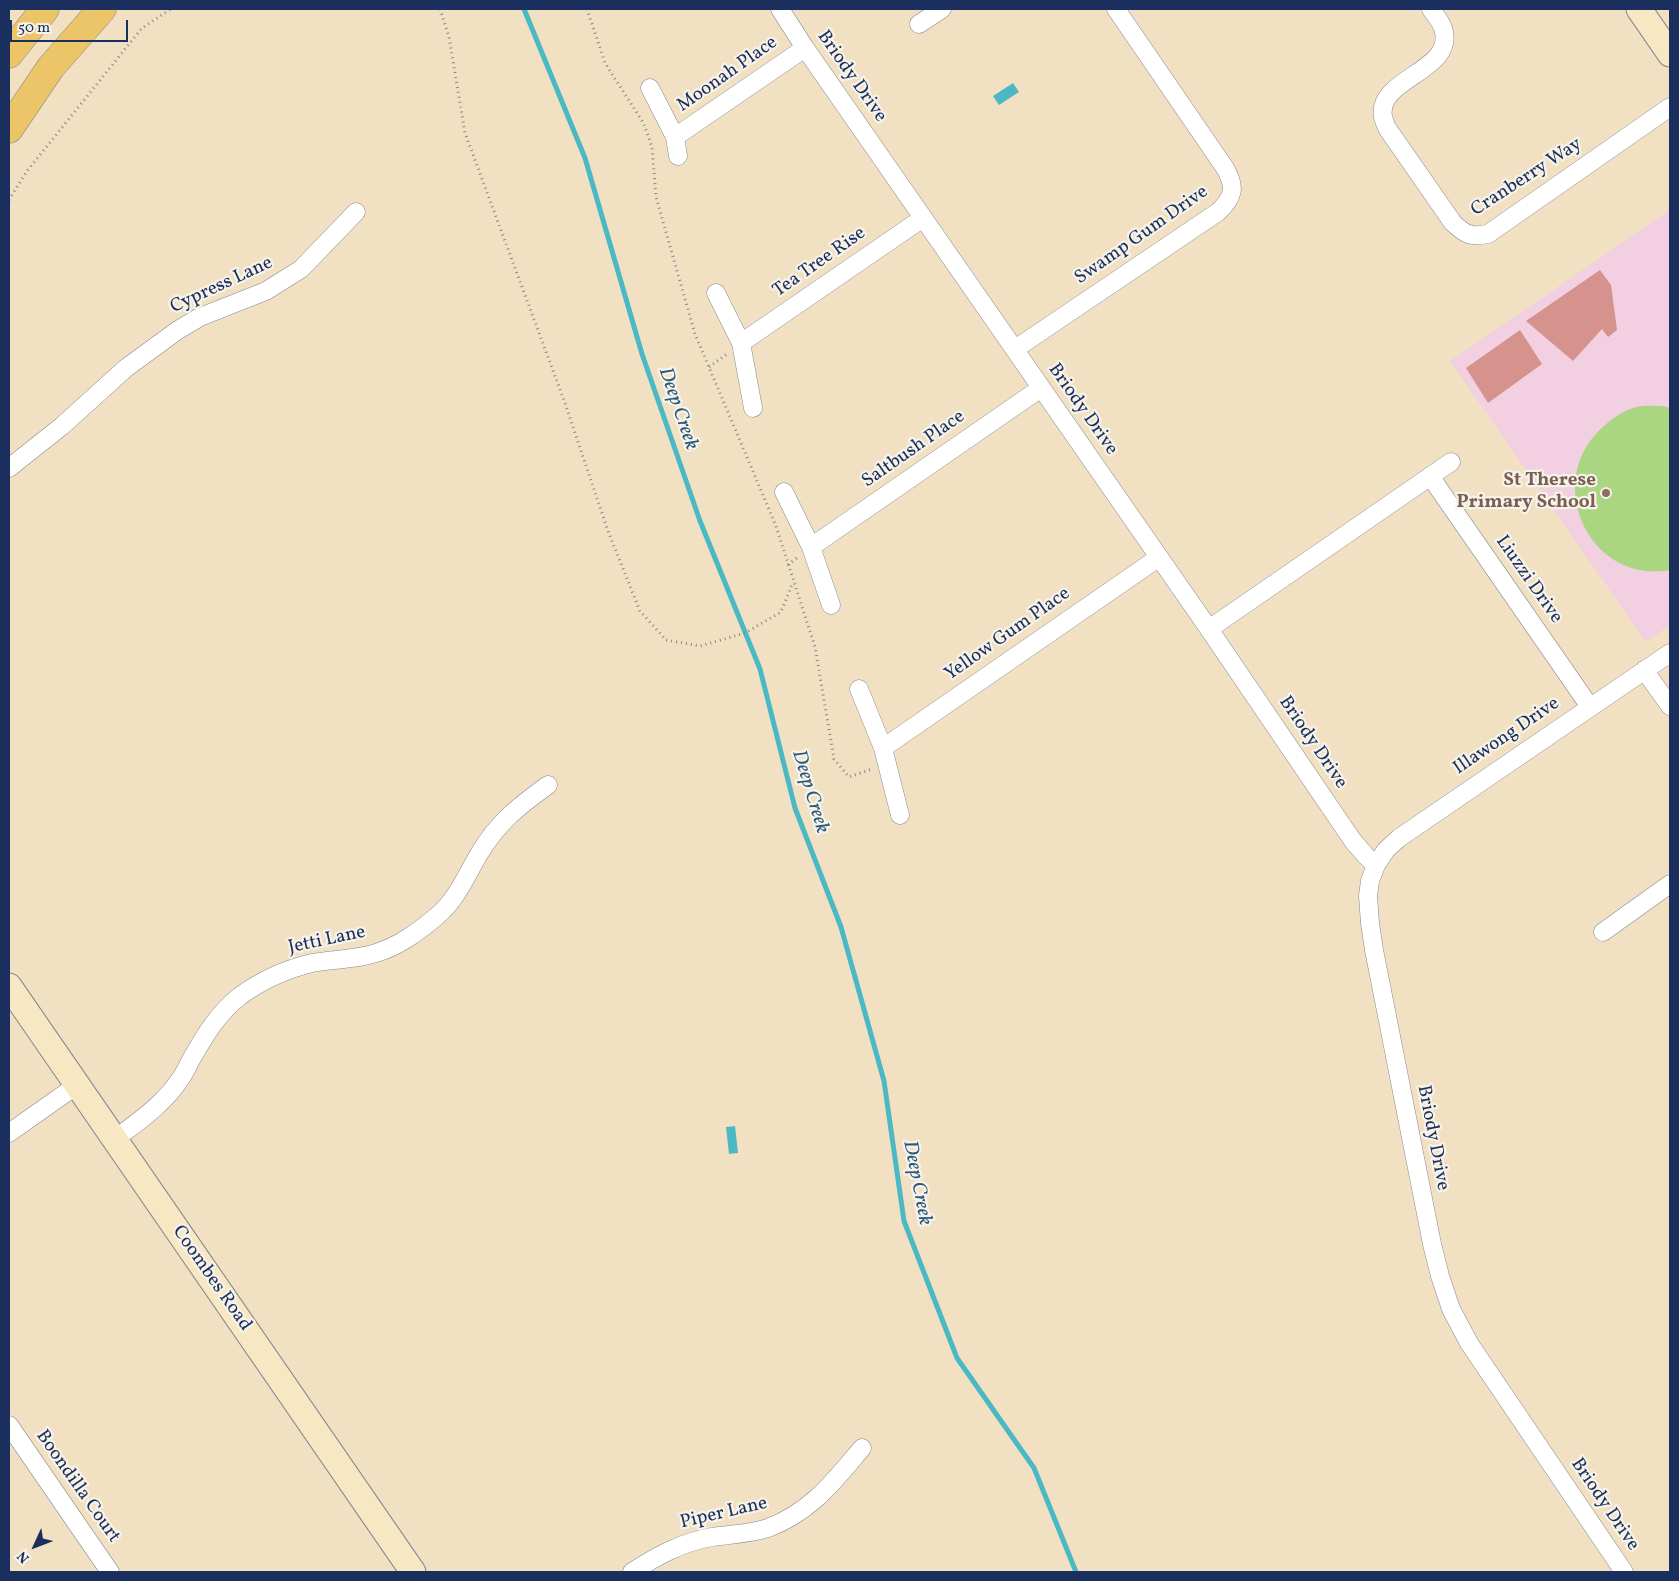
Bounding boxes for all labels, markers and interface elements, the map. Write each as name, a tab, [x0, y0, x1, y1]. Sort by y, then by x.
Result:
scale bar	[12, 10, 130, 42]
text: 50 m	[18, 18, 50, 39]
street label: Briody Drive	[811, 27, 891, 127]
street label: Moonah Place	[673, 32, 783, 118]
street label: Cranberry Way	[1467, 134, 1587, 222]
street label: Swamp Gum Drive	[1071, 181, 1213, 291]
street label: Tea Tree Rise	[769, 223, 871, 303]
street label: Cypress Lane	[167, 252, 277, 320]
street label: Briody Drive	[1042, 360, 1122, 460]
water label: Deep Creek	[652, 365, 702, 453]
street label: Saltbush Place	[858, 406, 970, 494]
place label: St Therese Primary School	[1456, 471, 1596, 515]
marker: St Therese Primary School	[1600, 487, 1612, 499]
street label: Liuzzi Drive	[1489, 532, 1567, 628]
street label: Yellow Gum Place	[941, 583, 1075, 687]
street label: Briody Drive	[1273, 692, 1351, 794]
street label: Illawong Drive	[1450, 693, 1564, 781]
water label: Deep Creek	[785, 748, 833, 836]
street label: Jetti Lane	[286, 922, 368, 960]
street label: Briody Drive	[1411, 1083, 1453, 1193]
water label: Deep Creek	[896, 1139, 936, 1227]
street label: Coombes Road	[166, 1222, 256, 1336]
street label: Boondilla Court	[30, 1426, 124, 1548]
street label: Briody Drive	[1565, 1454, 1643, 1556]
street label: Piper Lane	[678, 1493, 770, 1535]
north arrow	[10, 1521, 60, 1571]
text: N	[13, 1546, 34, 1567]

